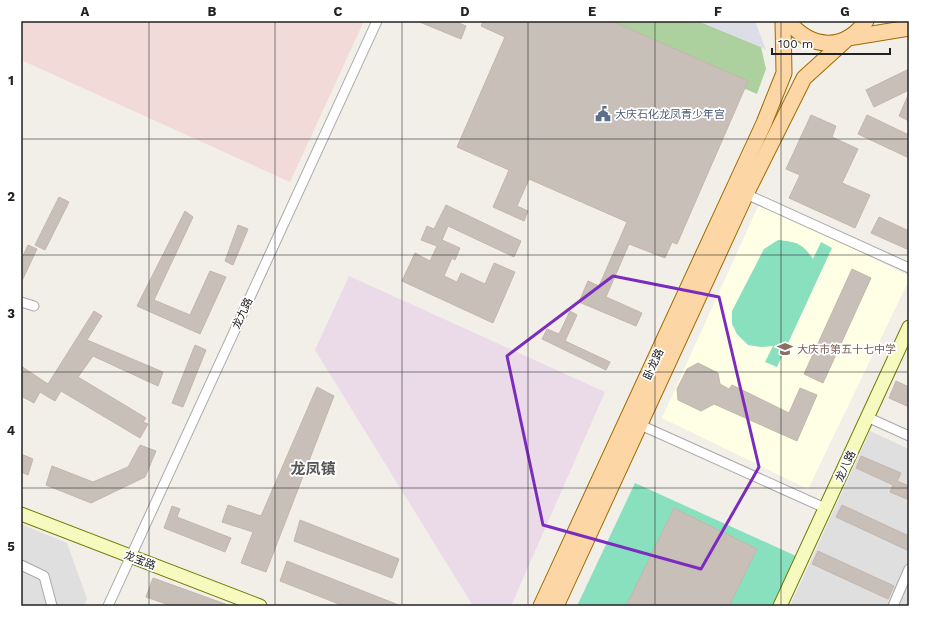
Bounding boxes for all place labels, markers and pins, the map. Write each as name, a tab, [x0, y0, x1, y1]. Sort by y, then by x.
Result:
public building icon: 大庆石化龙凤青少年宫	[594, 105, 612, 123]
place label: 大庆石化龙凤青少年宫	[615, 108, 725, 121]
school or university icon: 大庆市第五十七中学	[776, 340, 794, 358]
place label: 大庆市第五十七中学	[797, 343, 896, 356]

